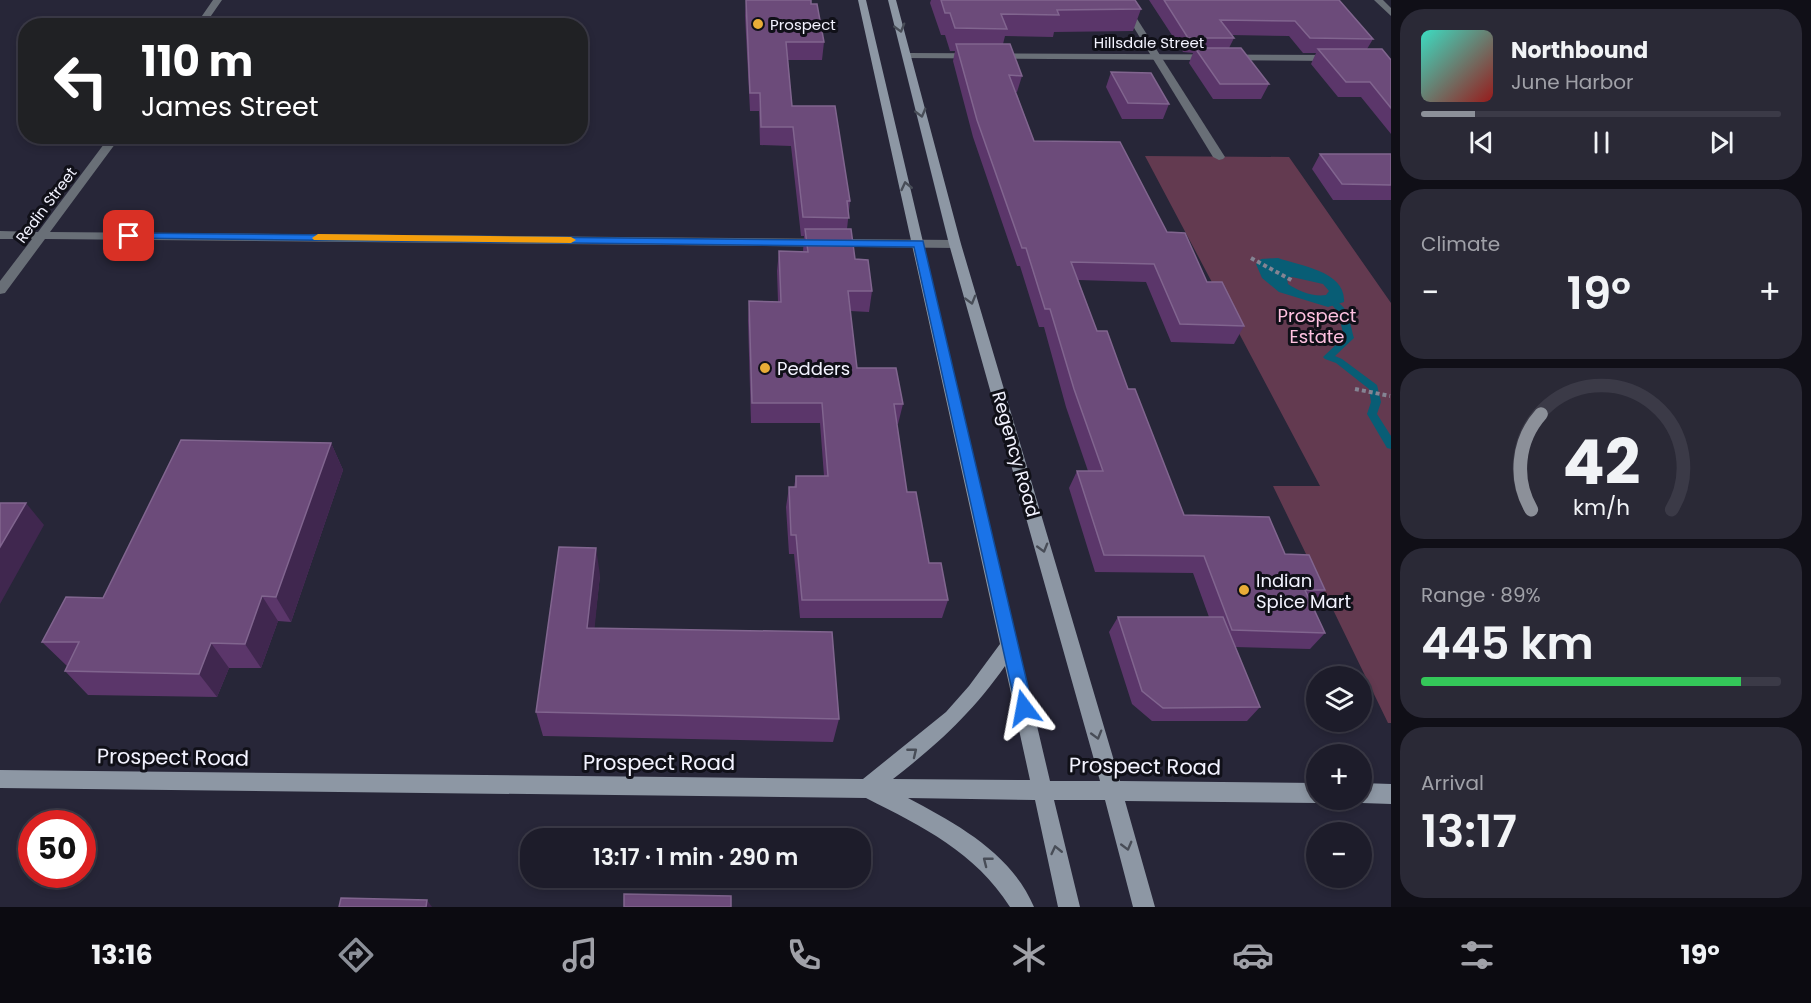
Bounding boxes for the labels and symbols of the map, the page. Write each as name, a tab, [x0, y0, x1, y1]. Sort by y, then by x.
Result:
place label: Prospect	[770, 14, 836, 35]
marker: Prospect	[751, 17, 765, 31]
one-way arrow	[893, 22, 905, 33]
street label: Hillsdale Street	[1094, 32, 1204, 53]
one-way arrow	[914, 107, 927, 117]
street label: Redin Street	[11, 163, 81, 247]
one-way arrow	[900, 181, 913, 191]
pin	[103, 210, 154, 261]
one-way arrow	[964, 295, 977, 305]
park label: Prospect Estate	[1278, 303, 1356, 349]
place label: Pedders	[777, 356, 850, 381]
marker: Pedders	[758, 361, 772, 375]
street label: Regency Road	[986, 388, 1046, 520]
one-way arrow	[1036, 542, 1048, 553]
place label: Indian Spice Mart	[1256, 568, 1351, 614]
marker: Indian Spice Mart	[1237, 583, 1251, 597]
position arrow	[992, 676, 1056, 740]
one-way arrow	[1090, 729, 1102, 740]
street label: Prospect Road	[97, 741, 249, 773]
street label: Prospect Road	[583, 748, 735, 777]
one-way arrow	[906, 748, 917, 759]
street label: Prospect Road	[1069, 750, 1221, 782]
speed limit sign: 50	[18, 810, 96, 888]
one-way arrow	[1120, 841, 1133, 851]
one-way arrow	[1051, 845, 1064, 855]
one-way arrow	[983, 858, 994, 869]

